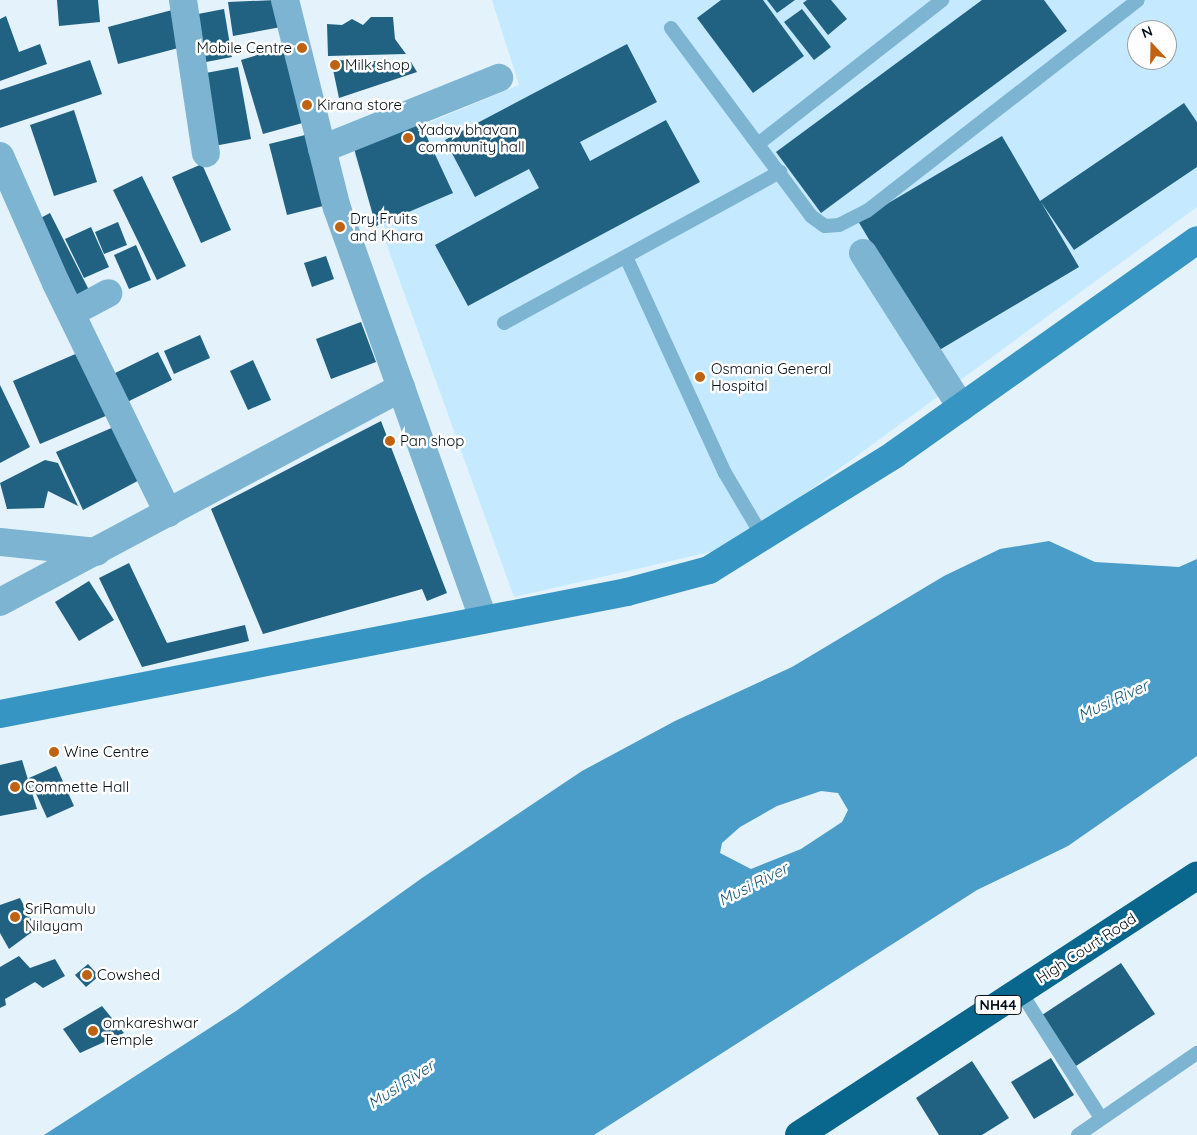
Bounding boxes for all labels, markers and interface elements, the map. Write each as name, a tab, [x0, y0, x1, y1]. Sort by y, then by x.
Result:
north arrow	[1127, 20, 1177, 70]
text: N	[1139, 22, 1155, 42]
place label: Mobile Centre	[196, 39, 292, 57]
marker: Mobile Centre	[296, 42, 308, 54]
place label: Milk shop	[345, 56, 410, 74]
marker: Milk shop	[329, 59, 341, 71]
place label: Kirana store	[317, 96, 402, 114]
marker: Kirana store	[301, 99, 313, 111]
place label: Yadav bhavan community hall	[418, 120, 525, 155]
marker: Yadav bhavan community hall	[402, 132, 414, 144]
place label: Dry Fruits and Khara	[350, 209, 423, 244]
marker: Dry Fruits and Khara	[334, 221, 346, 233]
place label: Osmania General Hospital	[711, 359, 832, 394]
marker: Osmania General Hospital	[693, 370, 707, 384]
place label: Pan shop	[400, 432, 464, 450]
marker: Pan shop	[384, 435, 396, 447]
water label: Musi River	[1075, 675, 1151, 725]
place label: Wine Centre	[64, 743, 149, 761]
marker: Wine Centre	[48, 746, 60, 758]
place label: Commette Hall	[25, 778, 129, 796]
marker: Commette Hall	[9, 781, 21, 793]
water label: Musi River	[715, 858, 791, 910]
place label: SriRamulu Nilayam	[25, 899, 96, 934]
street label: High Court Road	[1033, 909, 1139, 987]
marker: SriRamulu Nilayam	[9, 911, 21, 923]
place label: Cowshed	[97, 966, 160, 984]
marker: Cowshed	[81, 969, 93, 981]
road number: NH44	[974, 994, 1022, 1016]
place label: omkareshwar Temple	[103, 1013, 198, 1048]
marker: omkareshwar Temple	[87, 1025, 99, 1037]
water label: Musi River	[364, 1055, 438, 1113]

